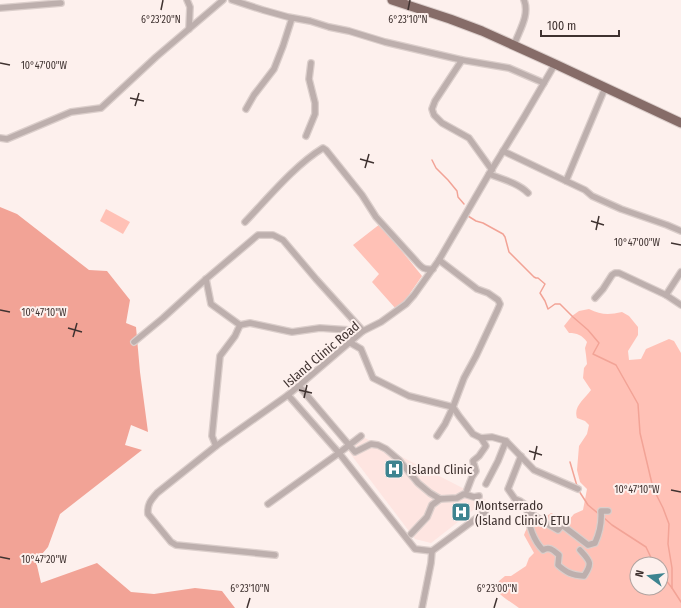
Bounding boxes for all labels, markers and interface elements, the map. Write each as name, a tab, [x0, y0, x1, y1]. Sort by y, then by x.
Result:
scale bar	[541, 12, 619, 38]
text: 6°23'20"N	[141, 14, 181, 26]
text: 6°23'10"N	[388, 14, 428, 26]
text: 100 m	[547, 19, 576, 33]
text: 10°47'00"W	[21, 60, 68, 72]
text: 10°47'00"W	[614, 237, 661, 249]
text: 10°47'10"W	[22, 307, 67, 319]
street label: Island Clinic Road	[280, 318, 362, 390]
hospital icon: Island Clinic	[383, 458, 405, 480]
place label: Island Clinic	[408, 462, 473, 477]
text: 10°47'10"W	[615, 484, 660, 496]
place label: Montserrado (Island Clinic) ETU	[475, 498, 570, 528]
hospital icon: Montserrado (Island Clinic) ETU	[450, 501, 472, 523]
text: 10°47'20"W	[21, 554, 67, 566]
north arrow	[629, 556, 669, 596]
text: N	[633, 569, 647, 578]
text: 6°23'10"N	[230, 583, 270, 595]
text: 6°23'00"N	[477, 583, 517, 595]

